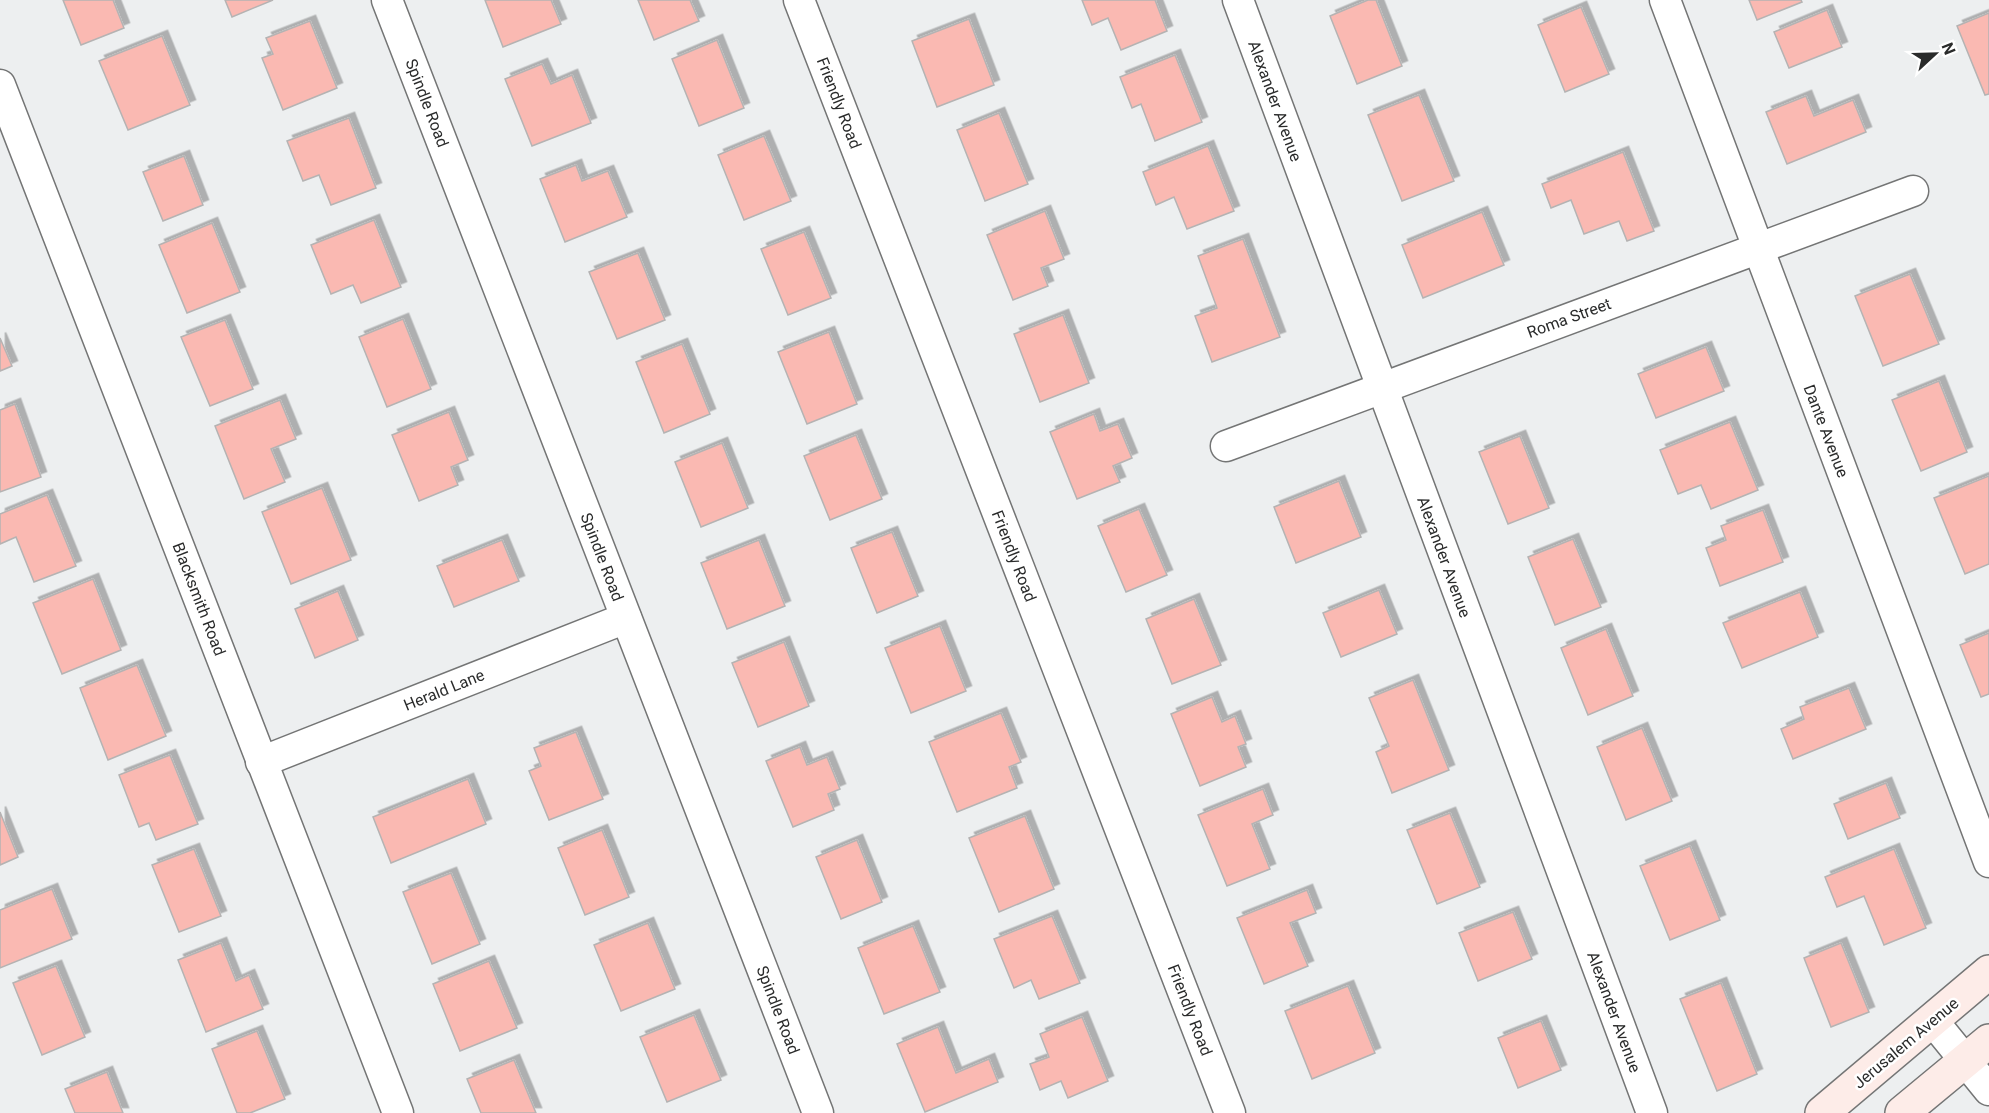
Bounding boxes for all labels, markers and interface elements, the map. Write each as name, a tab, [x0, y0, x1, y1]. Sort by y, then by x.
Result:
north arrow	[1905, 24, 1965, 84]
street label: Alexander Avenue	[1244, 38, 1306, 164]
text: N	[1938, 40, 1959, 57]
street label: Friendly Road	[813, 55, 865, 151]
street label: Spindle Road	[401, 56, 453, 150]
street label: Roma Street	[1524, 294, 1614, 342]
street label: Dante Avenue	[1800, 382, 1852, 480]
street label: Alexander Avenue	[1413, 494, 1475, 620]
street label: Friendly Road	[988, 508, 1040, 604]
street label: Spindle Road	[576, 510, 628, 604]
street label: Blacksmith Road	[169, 540, 229, 658]
street label: Herald Lane	[401, 665, 487, 715]
street label: Alexander Avenue	[1583, 949, 1645, 1075]
street label: Friendly Road	[1164, 962, 1216, 1058]
street label: Spindle Road	[752, 963, 804, 1057]
street label: Jerusalem Avenue	[1850, 994, 1962, 1092]

